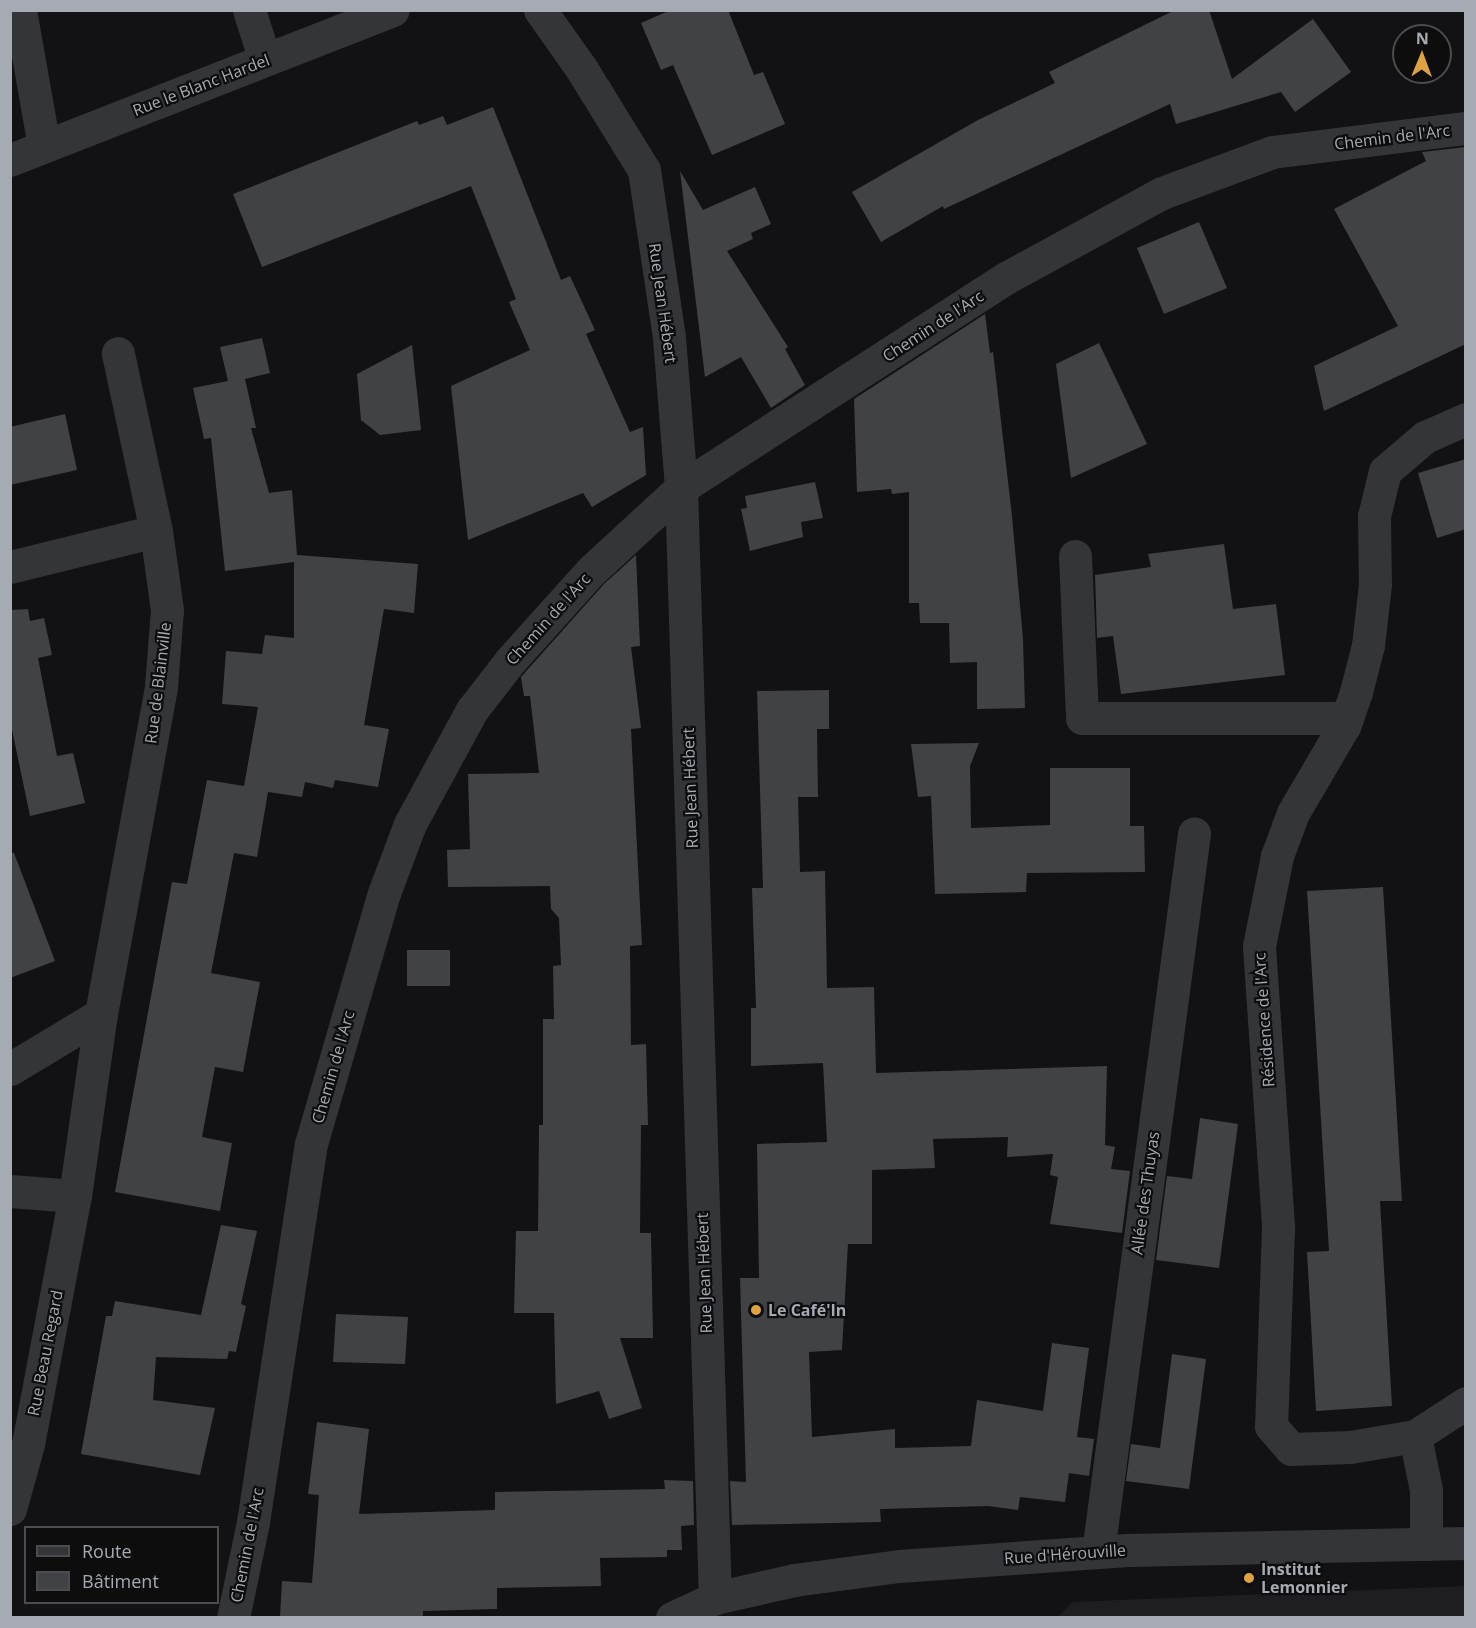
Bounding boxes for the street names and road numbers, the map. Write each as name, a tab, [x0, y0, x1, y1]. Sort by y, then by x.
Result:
street label: Rue le Blanc Hardel	[130, 50, 272, 120]
street label: Chemin de l'Arc	[1333, 120, 1451, 154]
street label: Rue Jean Hébert	[645, 242, 681, 364]
street label: Chemin de l'Arc	[879, 286, 987, 366]
street label: Chemin de l'Arc	[502, 569, 594, 669]
street label: Rue de Blainville	[141, 621, 175, 745]
street label: Rue Jean Hébert	[678, 727, 702, 849]
street label: Résidence de l'Arc	[1250, 952, 1278, 1088]
street label: Chemin de l'Arc	[308, 1008, 358, 1126]
street label: Allée des Thuyas	[1127, 1130, 1163, 1256]
street label: Rue Jean Hébert	[692, 1212, 716, 1334]
street label: Rue Beau Regard	[23, 1288, 67, 1418]
street label: Chemin de l'Arc	[226, 1486, 268, 1604]
street label: Rue d'Hérouville	[1003, 1540, 1127, 1568]

